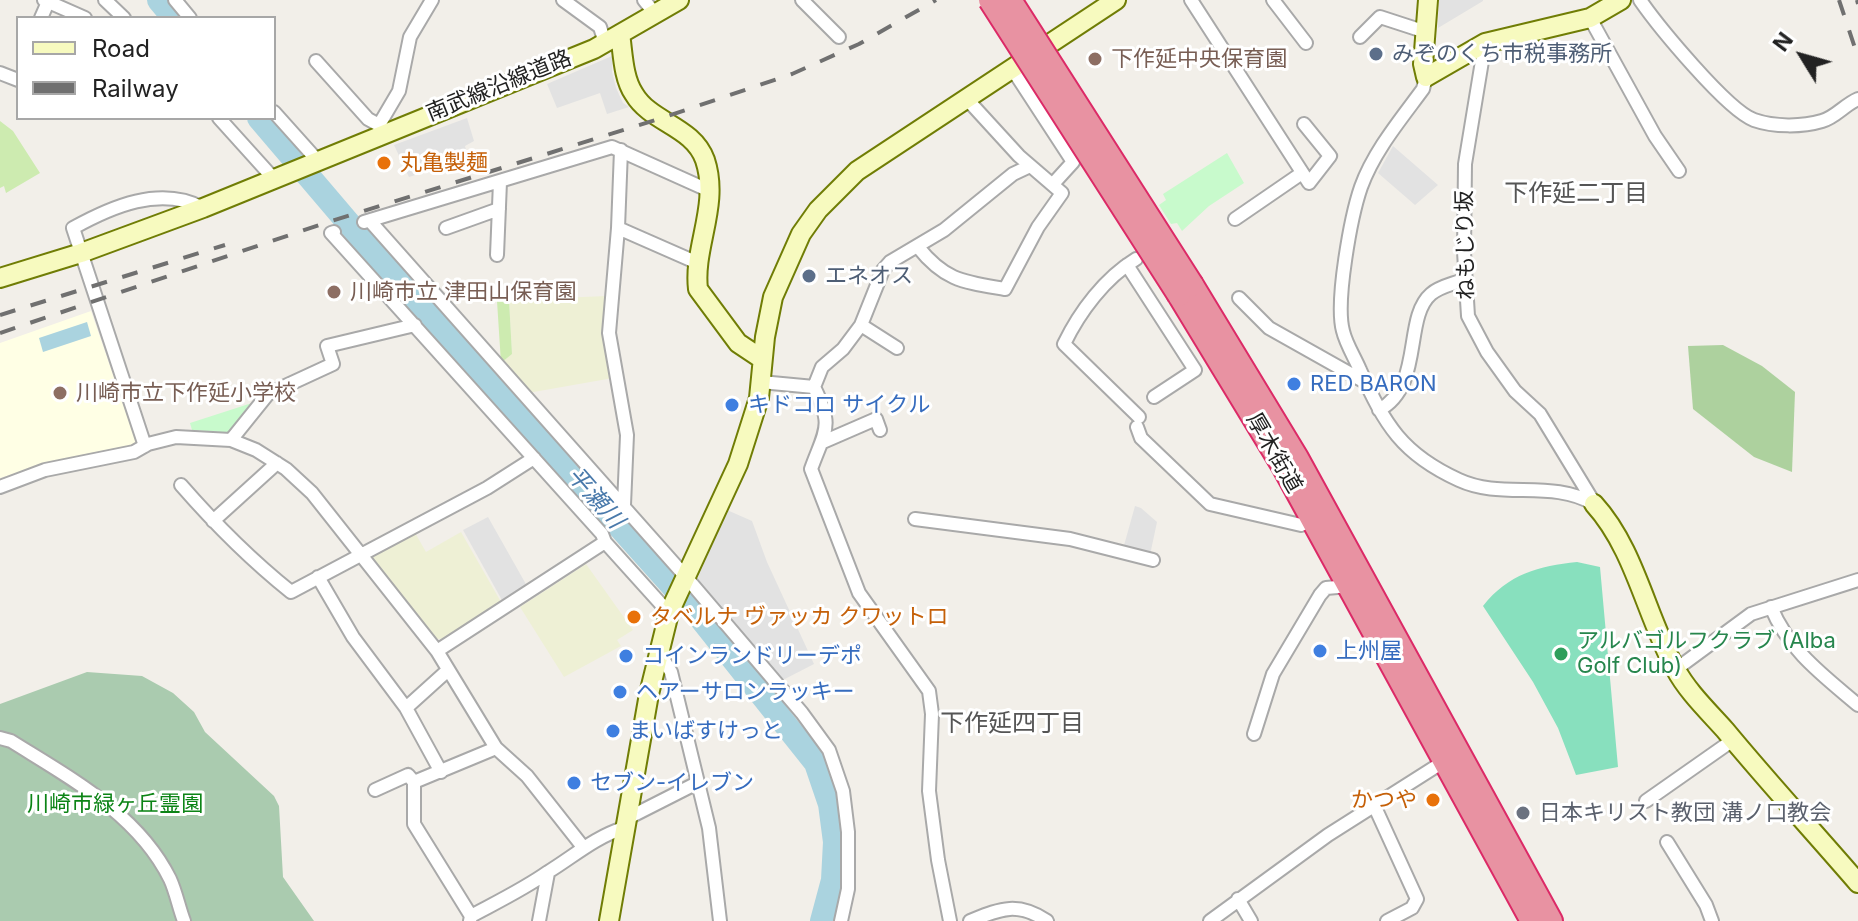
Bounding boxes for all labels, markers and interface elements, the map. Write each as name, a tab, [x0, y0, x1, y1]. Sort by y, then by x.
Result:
legend	[16, 16, 276, 120]
north arrow	[1762, 16, 1842, 96]
text: N	[1767, 27, 1798, 56]
text: Road	[92, 34, 150, 63]
place label: みぞのくち市税事務所	[1392, 41, 1612, 67]
street label: 南武線沿線道路	[423, 45, 575, 127]
marker: みぞのくち市税事務所	[1367, 45, 1385, 63]
place label: 下作延中央保育園	[1111, 46, 1287, 72]
marker: 下作延中央保育園	[1086, 50, 1104, 68]
text: Railway	[92, 74, 179, 103]
place label: 丸亀製麺	[400, 150, 488, 176]
marker: 丸亀製麺	[375, 154, 393, 172]
district label: 下作延二丁目	[1504, 180, 1648, 208]
street label: ねもじり坂	[1452, 190, 1480, 300]
place label: エネオス	[825, 263, 913, 289]
marker: エネオス	[800, 267, 818, 285]
place label: 川崎市立 津田山保育園	[350, 279, 576, 305]
marker: 川崎市立 津田山保育園	[325, 283, 343, 301]
place label: RED BARON	[1310, 371, 1437, 397]
marker: RED BARON	[1285, 375, 1303, 393]
place label: 川崎市立下作延小学校	[76, 380, 296, 406]
marker: 川崎市立下作延小学校	[51, 384, 69, 402]
place label: キドコロ サイクル	[748, 392, 930, 418]
marker: キドコロ サイクル	[723, 396, 741, 414]
street label: 厚木街道	[1241, 408, 1307, 498]
water label: 平瀬川	[561, 461, 629, 535]
place label: タベルナ ヴァッカ クワットロ	[650, 604, 948, 630]
marker: タベルナ ヴァッカ クワットロ	[625, 608, 643, 626]
place label: アルバゴルフクラブ (Alba Golf Club)	[1577, 628, 1836, 680]
place label: 上州屋	[1336, 638, 1402, 664]
marker: 上州屋	[1311, 642, 1329, 660]
place label: コインランドリーデポ	[642, 643, 862, 669]
marker: アルバゴルフクラブ (Alba Golf Club)	[1552, 645, 1570, 663]
marker: コインランドリーデポ	[617, 647, 635, 665]
place label: ヘアーサロンラッキー	[636, 679, 855, 705]
marker: ヘアーサロンラッキー	[611, 683, 629, 701]
district label: 下作延四丁目	[940, 710, 1084, 738]
place label: まいばすけっと	[629, 718, 783, 744]
marker: まいばすけっと	[604, 722, 622, 740]
place label: セブン-イレブン	[590, 770, 754, 796]
marker: セブン-イレブン	[565, 774, 583, 792]
place label: かつや	[1351, 787, 1417, 813]
park label: 川崎市緑ヶ丘霊園	[27, 791, 203, 817]
marker: かつや	[1424, 791, 1442, 809]
place label: 日本キリスト教団 溝ノ口教会	[1539, 800, 1831, 826]
marker: 日本キリスト教団 溝ノ口教会	[1514, 804, 1532, 822]

